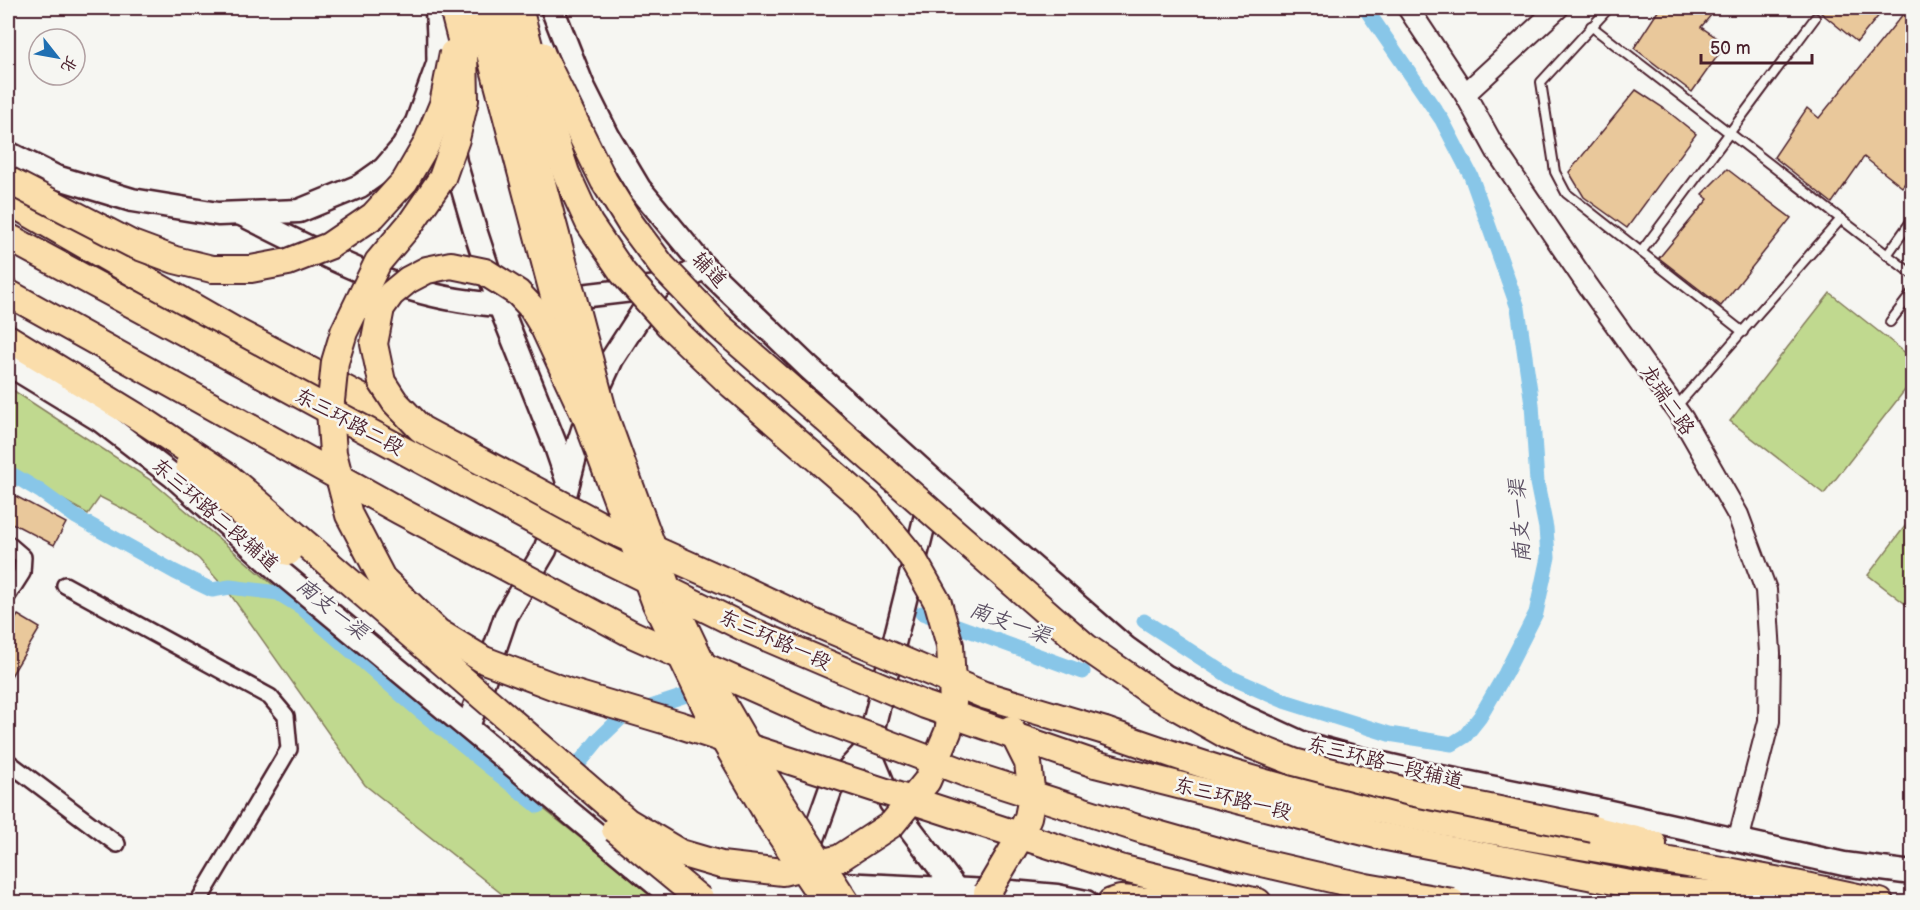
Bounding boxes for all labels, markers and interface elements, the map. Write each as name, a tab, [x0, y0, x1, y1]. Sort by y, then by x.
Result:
north arrow	[27, 27, 87, 87]
scale bar	[1701, 27, 1812, 65]
text: 50 m	[1710, 38, 1751, 59]
text: 北	[56, 52, 81, 76]
street label: 辅道	[686, 247, 732, 293]
street label: 龙瑞二路	[1635, 360, 1700, 441]
street label: 东三环路二段	[290, 383, 408, 461]
street label: 东三环路二段辅道	[147, 453, 283, 577]
water label: 南支一渠	[1504, 476, 1535, 564]
water label: 南支一渠	[291, 573, 374, 646]
water label: 南支一渠	[966, 597, 1056, 650]
street label: 东三环路一段	[715, 605, 835, 675]
street label: 东三环路一段辅道	[1304, 732, 1466, 794]
street label: 东三环路一段	[1172, 773, 1294, 825]

